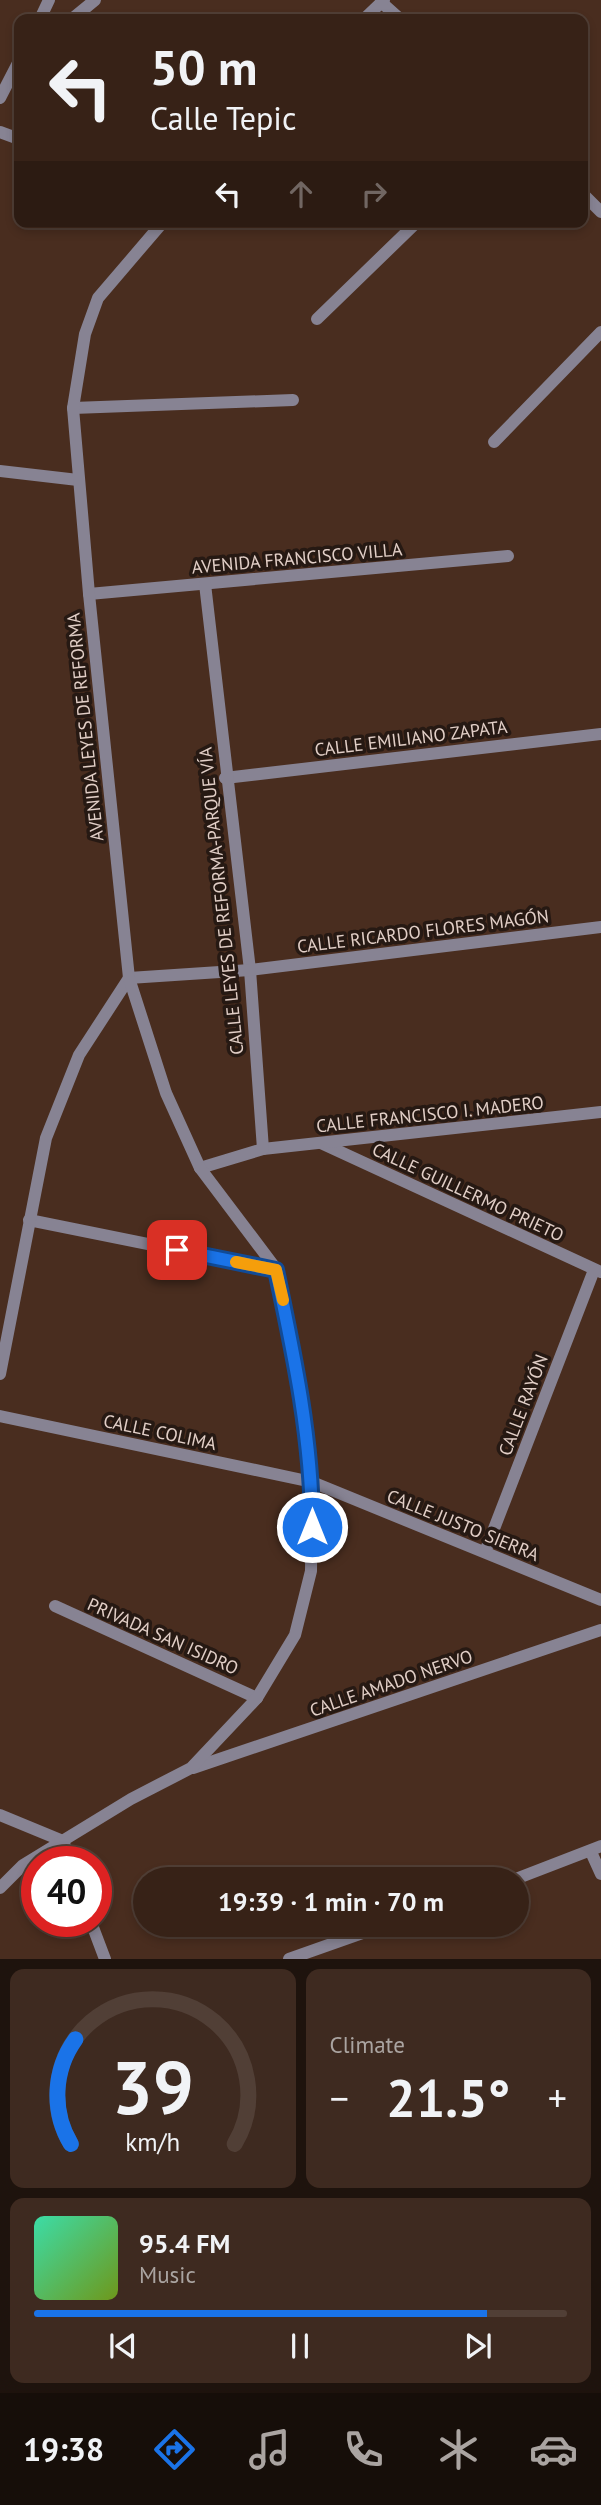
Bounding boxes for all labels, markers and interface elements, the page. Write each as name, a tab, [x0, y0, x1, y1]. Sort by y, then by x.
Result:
text: 50 m	[150, 35, 257, 99]
icon: left	[35, 42, 126, 133]
text: Calle Tepic	[150, 97, 296, 139]
icon: left	[209, 175, 247, 213]
icon: ahead	[282, 175, 320, 213]
icon: right	[355, 175, 393, 213]
street label: AVENIDA FRANCISCO VILLA	[191, 537, 404, 579]
street label: AVENIDA LEYES DE REFORMA	[62, 611, 108, 842]
street label: CALLE EMILIANO ZAPATA	[313, 715, 509, 761]
street label: CALLE LEYES DE REFORMA-PARQUE VÍA	[193, 746, 249, 1056]
street label: CALLE RICARDO FLORES MAGÓN	[296, 904, 550, 958]
street label: CALLE FRANCISCO I. MADERO	[315, 1091, 545, 1137]
street label: CALLE GUILLERMO PRIETO	[369, 1137, 567, 1247]
pin	[147, 1220, 207, 1280]
icon: arrive	[158, 1231, 196, 1269]
street label: CALLE RAYÓN	[493, 1351, 553, 1459]
street label: CALLE COLIMA	[101, 1409, 219, 1455]
street label: CALLE JUSTO SIERRA	[384, 1484, 543, 1566]
position arrow	[275, 1490, 349, 1564]
street label: PRIVADA SAN ISIDRO	[84, 1592, 242, 1680]
street label: CALLE AMADO NERVO	[307, 1644, 475, 1722]
speed limit sign: 40	[21, 1846, 112, 1937]
text: 19:39 · 1 min · 70 m	[218, 1885, 444, 1918]
text: Climate	[330, 2030, 405, 2059]
text: 39	[111, 2041, 194, 2135]
text: 21.5°	[386, 2064, 510, 2131]
text: −	[330, 2073, 349, 2122]
text: +	[548, 2073, 567, 2122]
text: km/h	[125, 2126, 180, 2158]
text: 95.4 FM	[139, 2227, 230, 2260]
text: Music	[139, 2260, 196, 2289]
icon: previous	[104, 2327, 142, 2365]
icon: pause	[281, 2327, 319, 2365]
icon: next	[459, 2327, 497, 2365]
icon: directions	[150, 2425, 199, 2474]
icon: music	[245, 2425, 294, 2474]
icon: phone	[339, 2425, 388, 2474]
icon: climate	[434, 2425, 483, 2474]
icon: car	[529, 2425, 578, 2474]
text: 19:38	[23, 2428, 104, 2470]

